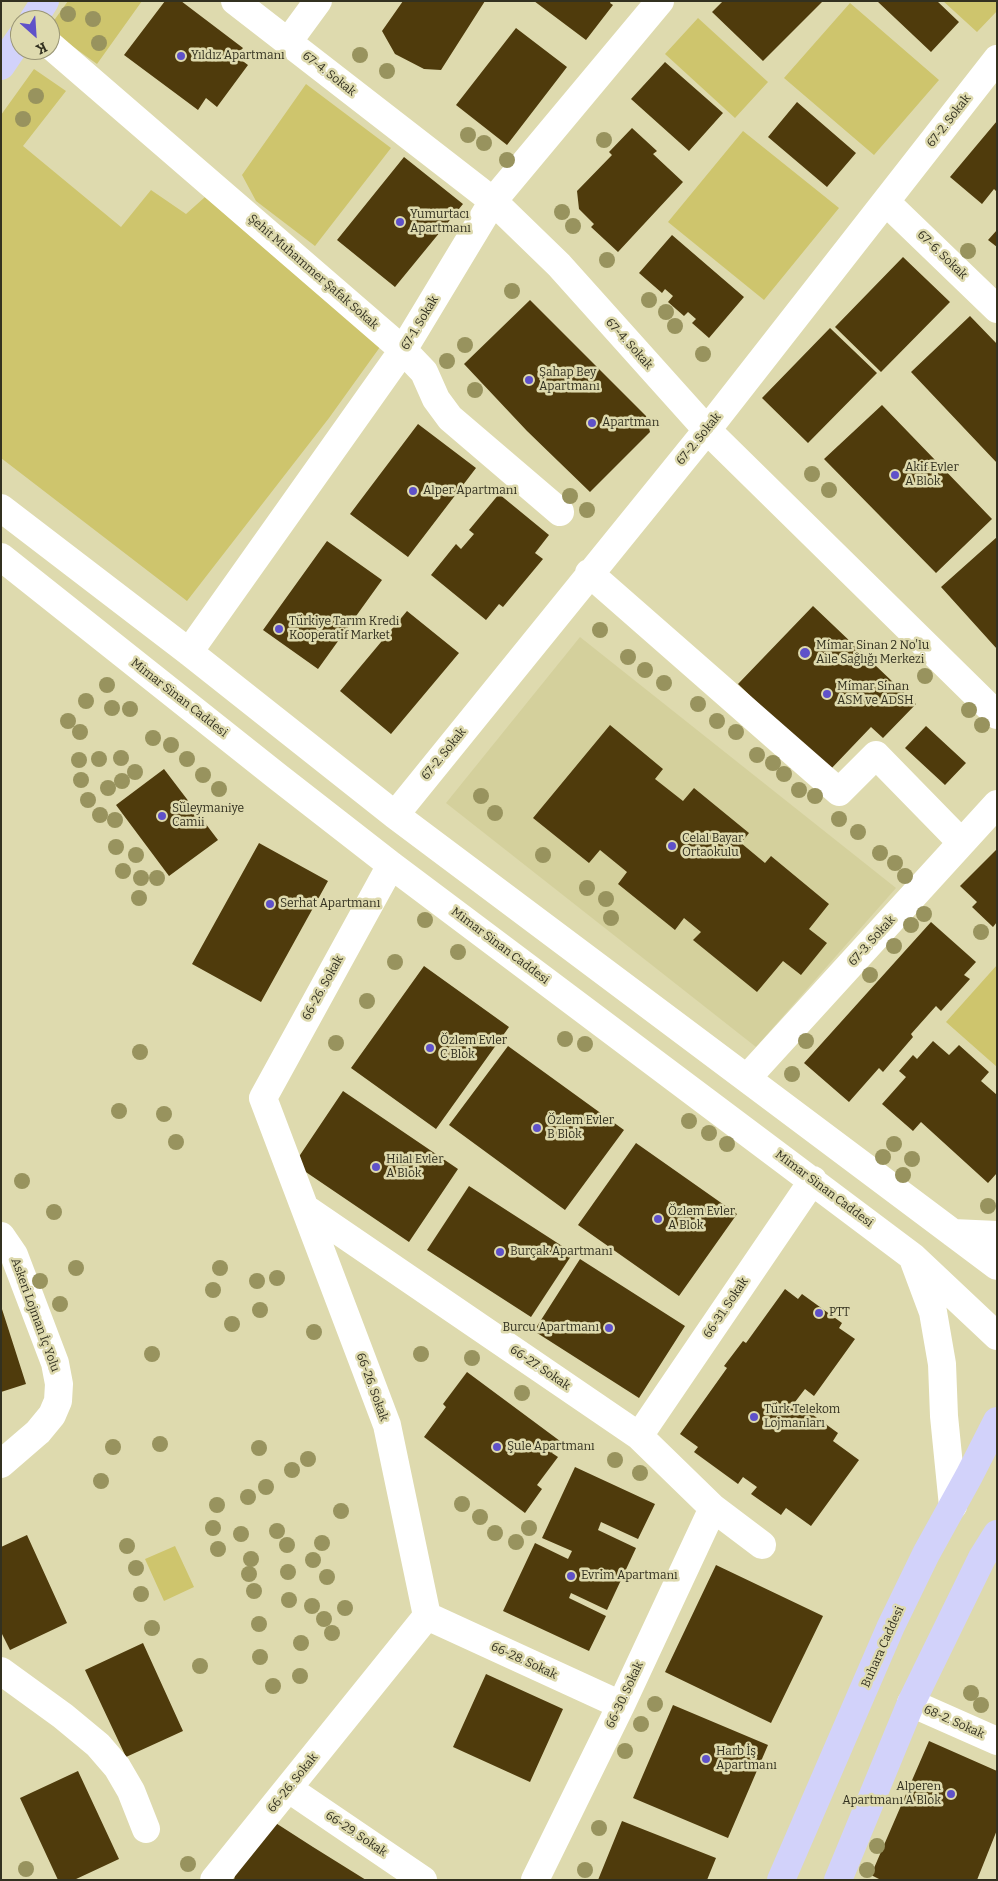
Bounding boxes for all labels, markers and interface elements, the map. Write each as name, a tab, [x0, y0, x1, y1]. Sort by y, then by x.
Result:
north arrow	[10, 10, 60, 60]
text: K	[33, 38, 50, 58]
place label: Yıldız Apartmanı	[191, 49, 285, 63]
street label: 67-4. Sokak	[299, 49, 359, 99]
marker: Yıldız Apartmanı	[175, 50, 187, 62]
street label: 67-2. Sokak	[924, 92, 974, 150]
place label: Yumurtacı Apartmanı	[410, 208, 471, 236]
street label: Şehit Muhammer Şafak Sokak	[245, 212, 381, 332]
marker: Yumurtacı Apartmanı	[394, 216, 406, 228]
street label: 67-6. Sokak	[914, 228, 970, 282]
street label: 67-1. Sokak	[398, 293, 442, 353]
street label: 67-4. Sokak	[602, 316, 656, 372]
place label: Şahap Bey Apartmanı	[539, 366, 600, 394]
marker: Şahap Bey Apartmanı	[523, 374, 535, 386]
street label: 67-2. Sokak	[674, 410, 724, 468]
place label: Apartman	[602, 416, 659, 430]
marker: Apartman	[586, 417, 598, 429]
place label: Akif Evler A Blok	[905, 461, 959, 489]
marker: Akif Evler A Blok	[889, 469, 901, 481]
place label: Alper Apartmanı	[423, 484, 517, 498]
marker: Alper Apartmanı	[407, 485, 419, 497]
place label: Türkiye Tarım Kredi Kooperatif Market	[289, 615, 399, 643]
marker: Türkiye Tarım Kredi Kooperatif Market	[273, 623, 285, 635]
place label: Mimar Sinan 2 No'lu Aile Sağlığı Merkezi	[816, 639, 929, 667]
marker: Mimar Sinan 2 No'lu Aile Sağlığı Merkezi	[798, 646, 812, 660]
street label: Mimar Sinan Caddesi	[128, 656, 230, 740]
place label: Mimar Sinan ASM ve ADSH	[837, 680, 914, 708]
marker: Mimar Sinan ASM ve ADSH	[821, 688, 833, 700]
street label: 67-2. Sokak	[419, 725, 469, 783]
place label: Süleymaniye Camii	[172, 802, 244, 830]
marker: Süleymaniye Camii	[156, 810, 168, 822]
place label: Celal Bayar Ortaokulu	[682, 832, 743, 860]
marker: Celal Bayar Ortaokulu	[666, 840, 678, 852]
place label: Serhat Apartmanı	[280, 897, 380, 911]
marker: Serhat Apartmanı	[264, 898, 276, 910]
street label: Mimar Sinan Caddesi	[448, 905, 552, 987]
street label: 67-3. Sokak	[846, 913, 898, 969]
street label: 66-26. Sokak	[299, 953, 347, 1023]
place label: Özlem Evler C Blok	[440, 1034, 507, 1062]
marker: Özlem Evler C Blok	[424, 1042, 436, 1054]
place label: Özlem Evler B Blok	[547, 1114, 614, 1142]
marker: Özlem Evler B Blok	[531, 1122, 543, 1134]
street label: Mimar Sinan Caddesi	[772, 1148, 876, 1230]
place label: Hilal Evler A Blok	[386, 1153, 443, 1181]
marker: Hilal Evler A Blok	[370, 1161, 382, 1173]
place label: Özlem Evler A Blok	[668, 1205, 735, 1233]
marker: Özlem Evler A Blok	[652, 1213, 664, 1225]
place label: Burçak Apartmanı	[510, 1245, 613, 1259]
marker: Burçak Apartmanı	[494, 1246, 506, 1258]
street label: Askeri Lojman İç Yolu	[8, 1256, 62, 1374]
street label: 66-31. Sokak	[701, 1275, 751, 1341]
place label: PTT	[829, 1306, 850, 1320]
marker: PTT	[813, 1307, 825, 1319]
place label: Burcu Apartmanı	[502, 1321, 599, 1335]
marker: Burcu Apartmanı	[603, 1322, 615, 1334]
street label: 66-27. Sokak	[507, 1343, 573, 1393]
street label: 66-26. Sokak	[353, 1351, 391, 1423]
place label: Türk Telekom Lojmanları	[764, 1403, 840, 1431]
marker: Türk Telekom Lojmanları	[748, 1411, 760, 1423]
place label: Şule Apartmanı	[507, 1440, 595, 1454]
marker: Şule Apartmanı	[491, 1441, 503, 1453]
place label: Evrim Apartmanı	[581, 1569, 678, 1583]
marker: Evrim Apartmanı	[565, 1570, 577, 1582]
street label: Buhara Caddesi	[859, 1604, 907, 1690]
street label: 66-28. Sokak	[489, 1639, 559, 1683]
street label: 66-30. Sokak	[603, 1659, 647, 1731]
street label: 68-2. Sokak	[921, 1702, 987, 1742]
place label: Harb İş Apartmanı	[716, 1745, 777, 1773]
street label: 66-26. Sokak	[265, 1751, 321, 1815]
marker: Harb İş Apartmanı	[700, 1753, 712, 1765]
place label: Alperen Apartmanı A Blok	[842, 1780, 941, 1808]
marker: Alperen Apartmanı A Blok	[945, 1788, 957, 1800]
street label: 66-29. Sokak	[323, 1808, 389, 1860]

